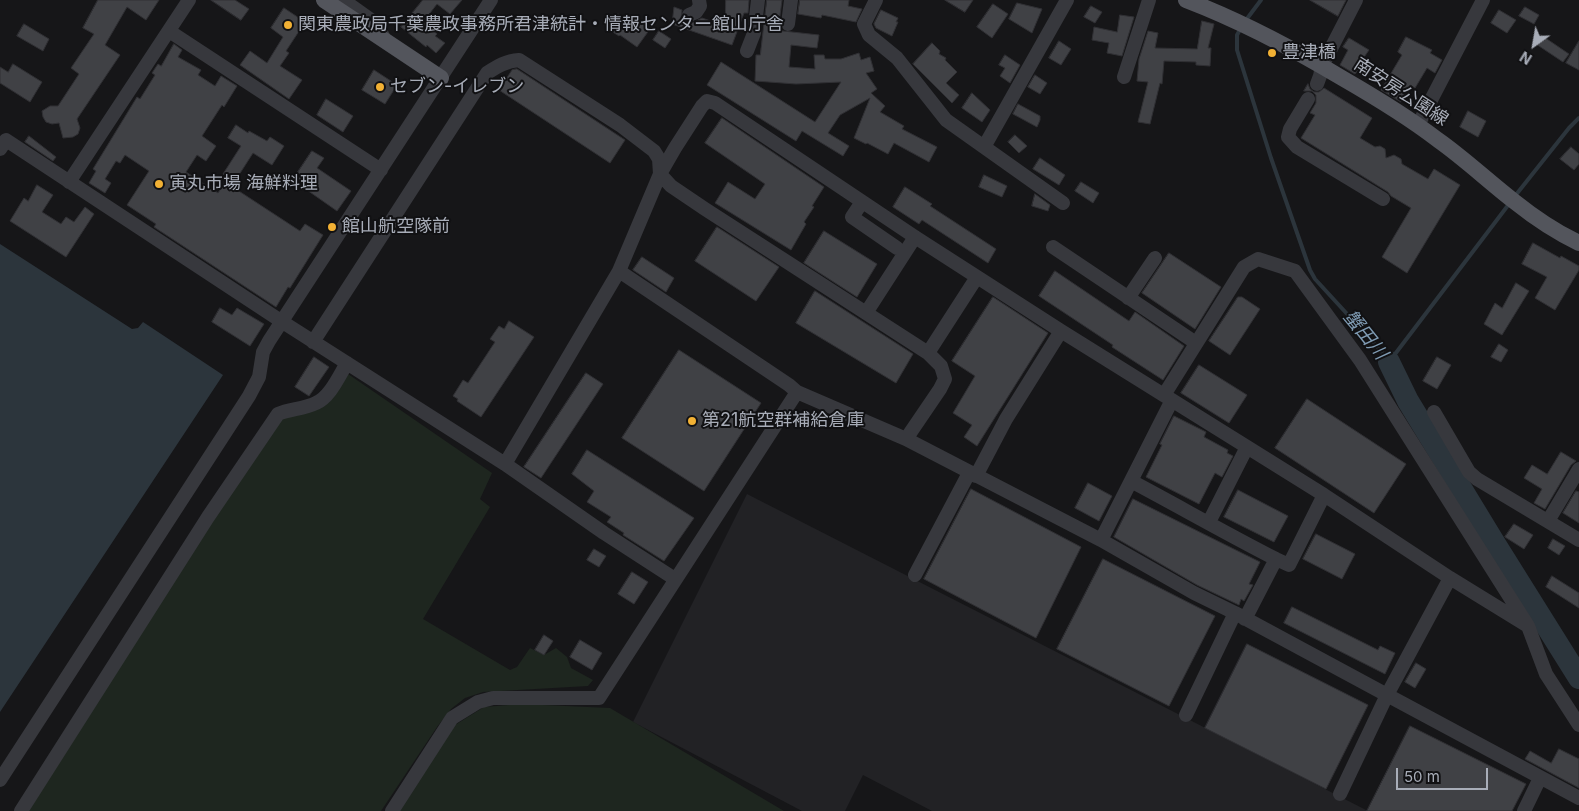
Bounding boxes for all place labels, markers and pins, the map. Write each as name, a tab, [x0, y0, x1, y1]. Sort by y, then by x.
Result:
place label: 関東農政局千葉農政事務所君津統計・情報センター館山庁舎	[298, 14, 784, 36]
marker: 関東農政局千葉農政事務所君津統計・情報センター館山庁舎	[282, 19, 294, 31]
place label: 豊津橋	[1282, 42, 1336, 64]
marker: 豊津橋	[1266, 47, 1278, 59]
place label: セブン-イレブン	[390, 76, 524, 98]
marker: セブン-イレブン	[374, 81, 386, 93]
place label: 寅丸市場 海鮮料理	[169, 173, 318, 195]
marker: 寅丸市場 海鮮料理	[153, 178, 165, 190]
place label: 館山航空隊前	[342, 216, 450, 238]
marker: 館山航空隊前	[326, 221, 338, 233]
place label: 第21航空群補給倉庫	[702, 410, 864, 432]
marker: 第21航空群補給倉庫	[686, 415, 698, 427]

